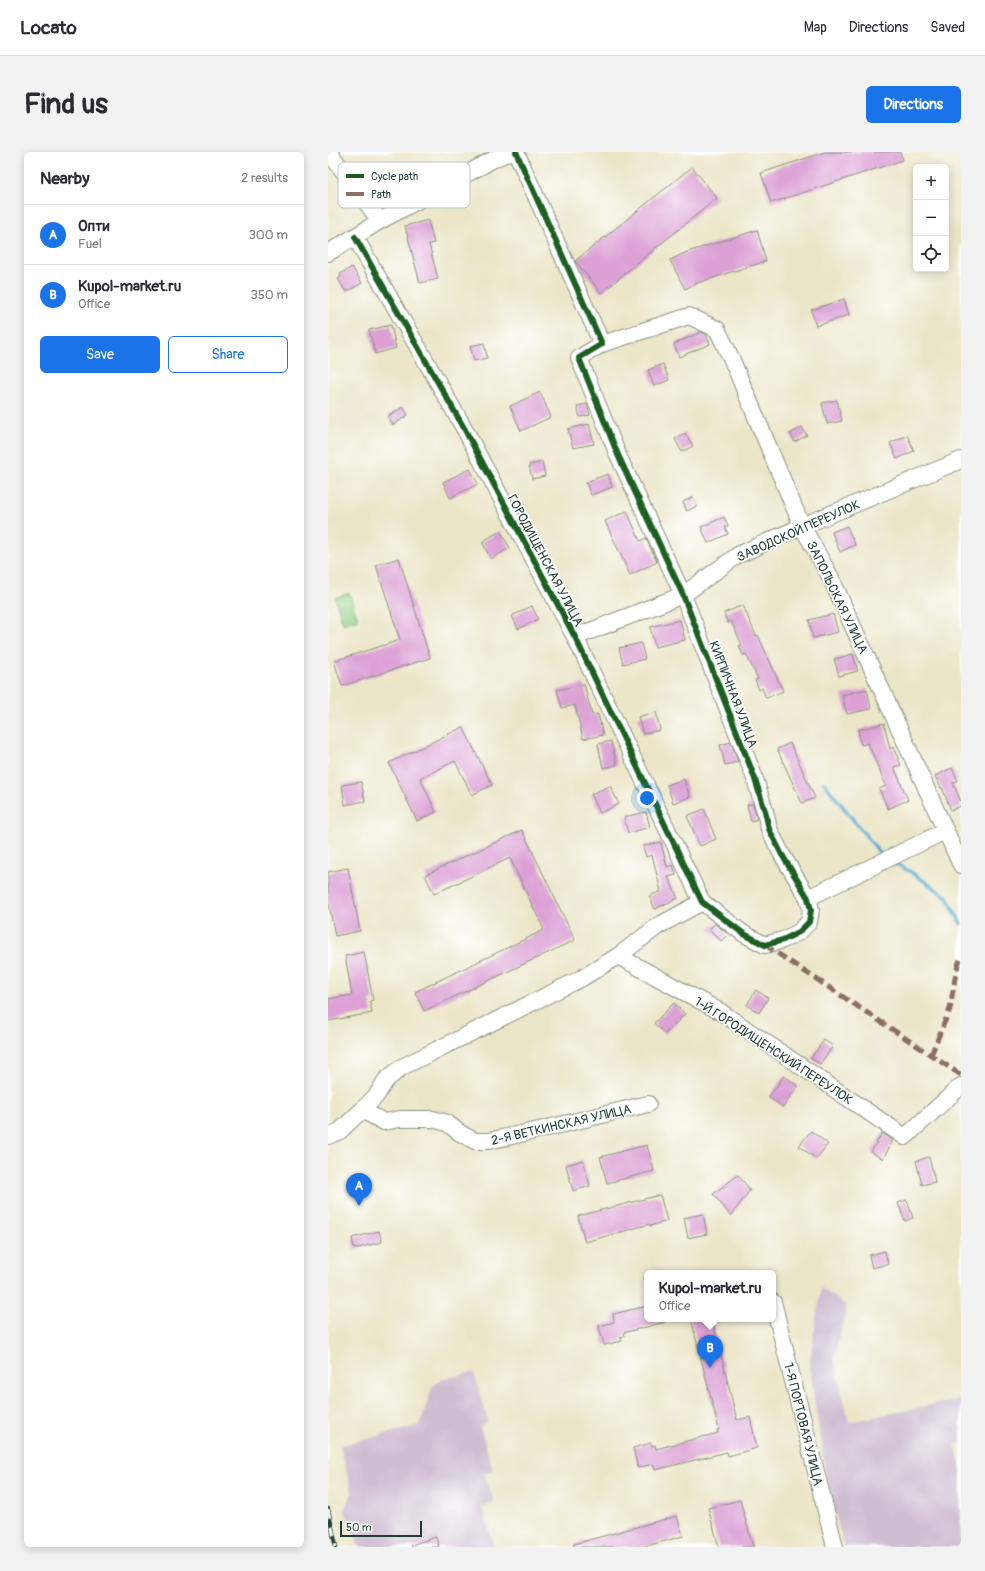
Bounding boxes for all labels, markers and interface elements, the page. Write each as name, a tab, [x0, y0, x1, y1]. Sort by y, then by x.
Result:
text: Locato	[20, 16, 77, 40]
text: Map	[804, 19, 827, 36]
text: Directions	[849, 19, 908, 36]
text: Saved	[930, 19, 965, 36]
button: Directions	[866, 86, 961, 123]
text: Find us	[24, 87, 108, 122]
legend	[338, 162, 470, 208]
map controls	[913, 164, 949, 272]
button: +	[913, 164, 949, 200]
text: Nearby	[40, 168, 89, 189]
text: 2 results	[241, 170, 288, 186]
text: Cycle path	[371, 170, 418, 183]
text: Path	[371, 188, 391, 201]
button: −	[913, 200, 949, 236]
text: Опти	[78, 217, 109, 236]
text: A	[49, 227, 57, 243]
text: 300 m	[249, 227, 288, 243]
text: Fuel	[78, 236, 102, 252]
button: locate	[913, 236, 949, 272]
text: Kupol-market.ru	[78, 277, 181, 296]
text: B	[49, 287, 57, 303]
text: 350 m	[250, 287, 288, 303]
text: Office	[78, 296, 110, 312]
button: Save	[40, 336, 160, 373]
button: Share	[168, 336, 288, 373]
street label: ГОРОДИЩЕНСКАЯ УЛИЦА	[504, 492, 587, 629]
street label: ЗАВОДСКОЙ ПЕРЕУЛОК	[734, 497, 862, 565]
street label: ЗАПОЛЬСКАЯ УЛИЦА	[803, 539, 872, 657]
street label: КИРПИЧНАЯ УЛИЦА	[705, 639, 761, 751]
your location	[637, 788, 657, 808]
street label: 1-Й ГОРОДИЩЕНСКИЙ ПЕРЕУЛОК	[691, 994, 856, 1108]
street label: 2-Я ВЕТКИНСКАЯ УЛИЦА	[490, 1101, 633, 1149]
pin: A	[346, 1173, 372, 1206]
popup	[644, 1270, 776, 1322]
text: Kupol-market.ru	[658, 1279, 762, 1298]
text: Office	[658, 1298, 690, 1314]
pin: B	[697, 1335, 723, 1368]
street label: 1-Я ПОРТОВАЯ УЛИЦА	[780, 1361, 826, 1488]
scale bar	[340, 1519, 422, 1538]
text: 50 m	[346, 1521, 372, 1534]

